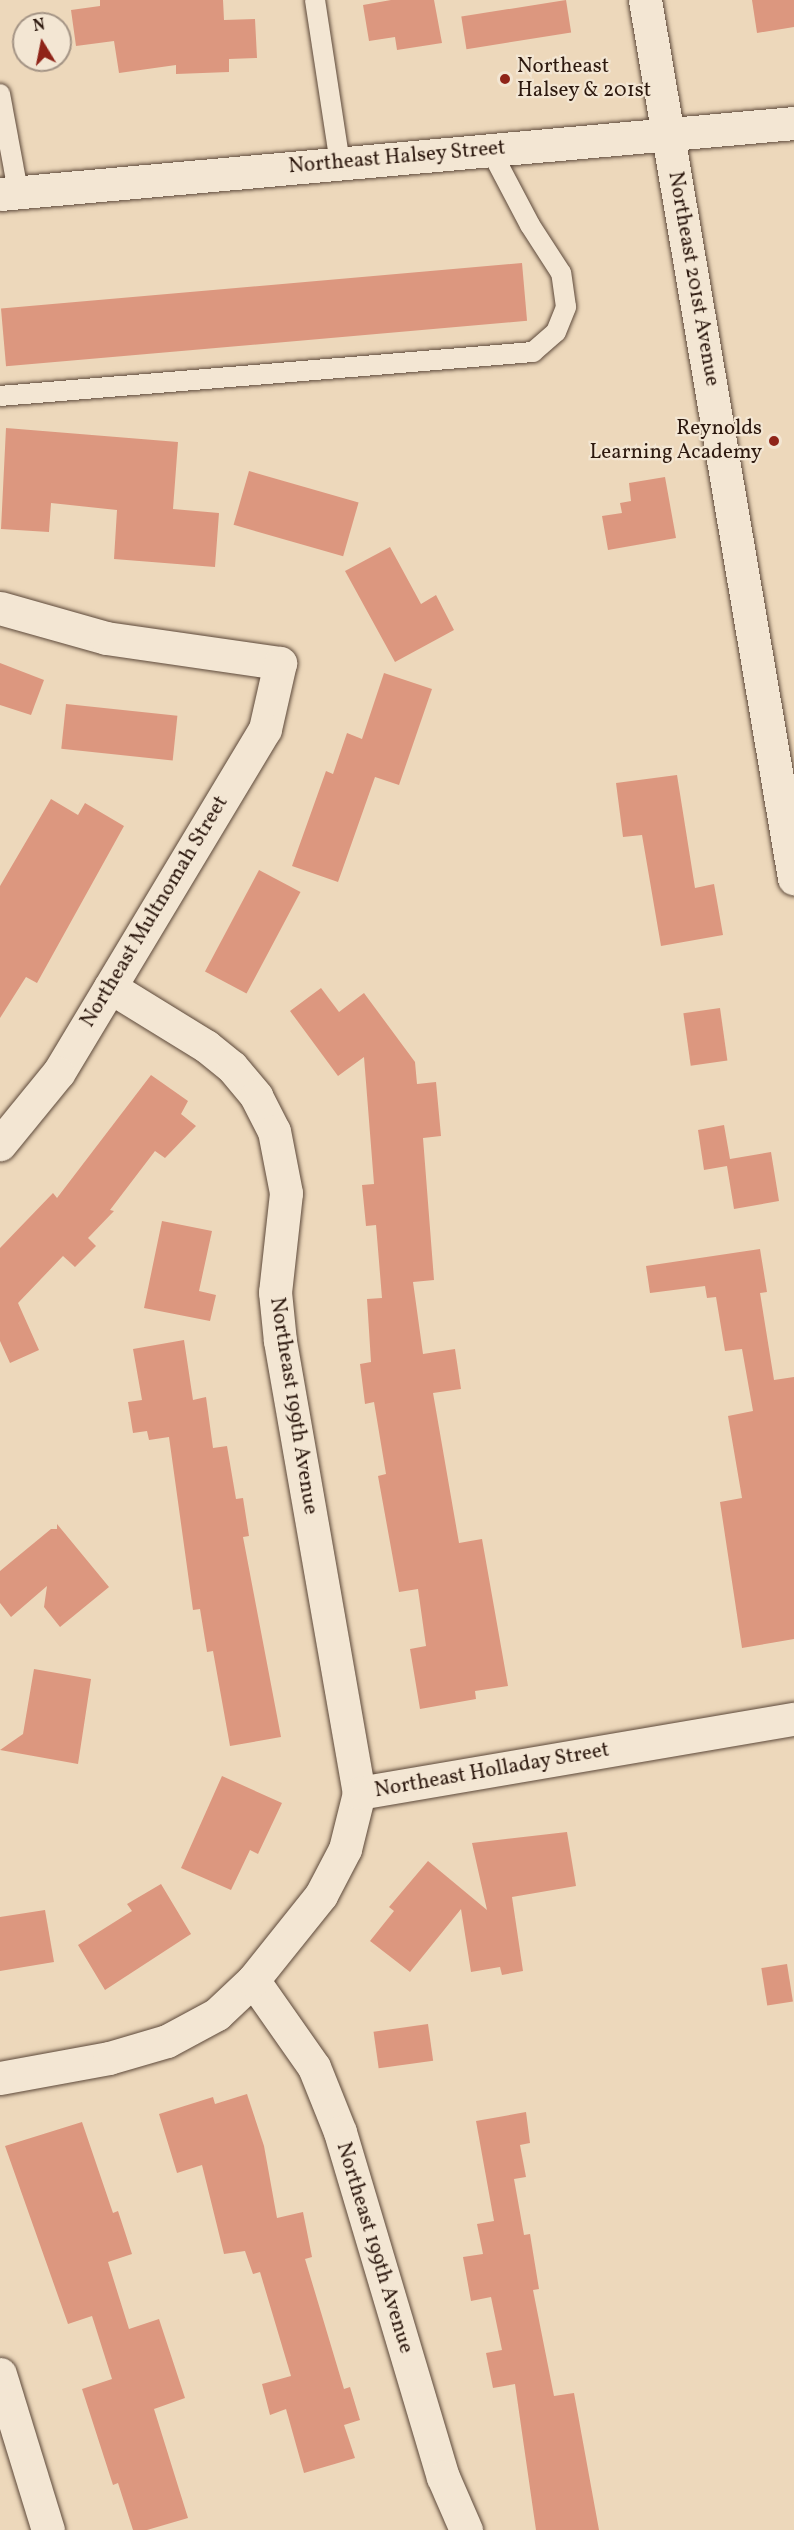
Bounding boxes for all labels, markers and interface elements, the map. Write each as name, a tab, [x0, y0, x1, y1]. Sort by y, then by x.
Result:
north arrow	[12, 12, 72, 72]
text: N	[32, 14, 47, 38]
place label: Northeast Halsey & 201st	[517, 54, 652, 104]
marker: Northeast Halsey & 201st	[498, 72, 512, 86]
street label: Northeast Halsey Street	[287, 136, 507, 180]
street label: Northeast 201st Avenue	[662, 170, 724, 388]
place label: Reynolds Learning Academy	[590, 416, 762, 466]
marker: Reynolds Learning Academy	[767, 434, 781, 448]
street label: Northeast Multnomah Street	[76, 792, 234, 1032]
street label: Northeast 199th Avenue	[263, 1296, 323, 1516]
street label: Northeast Holladay Street	[372, 1738, 612, 1804]
street label: Northeast 199th Avenue	[330, 2139, 418, 2357]

